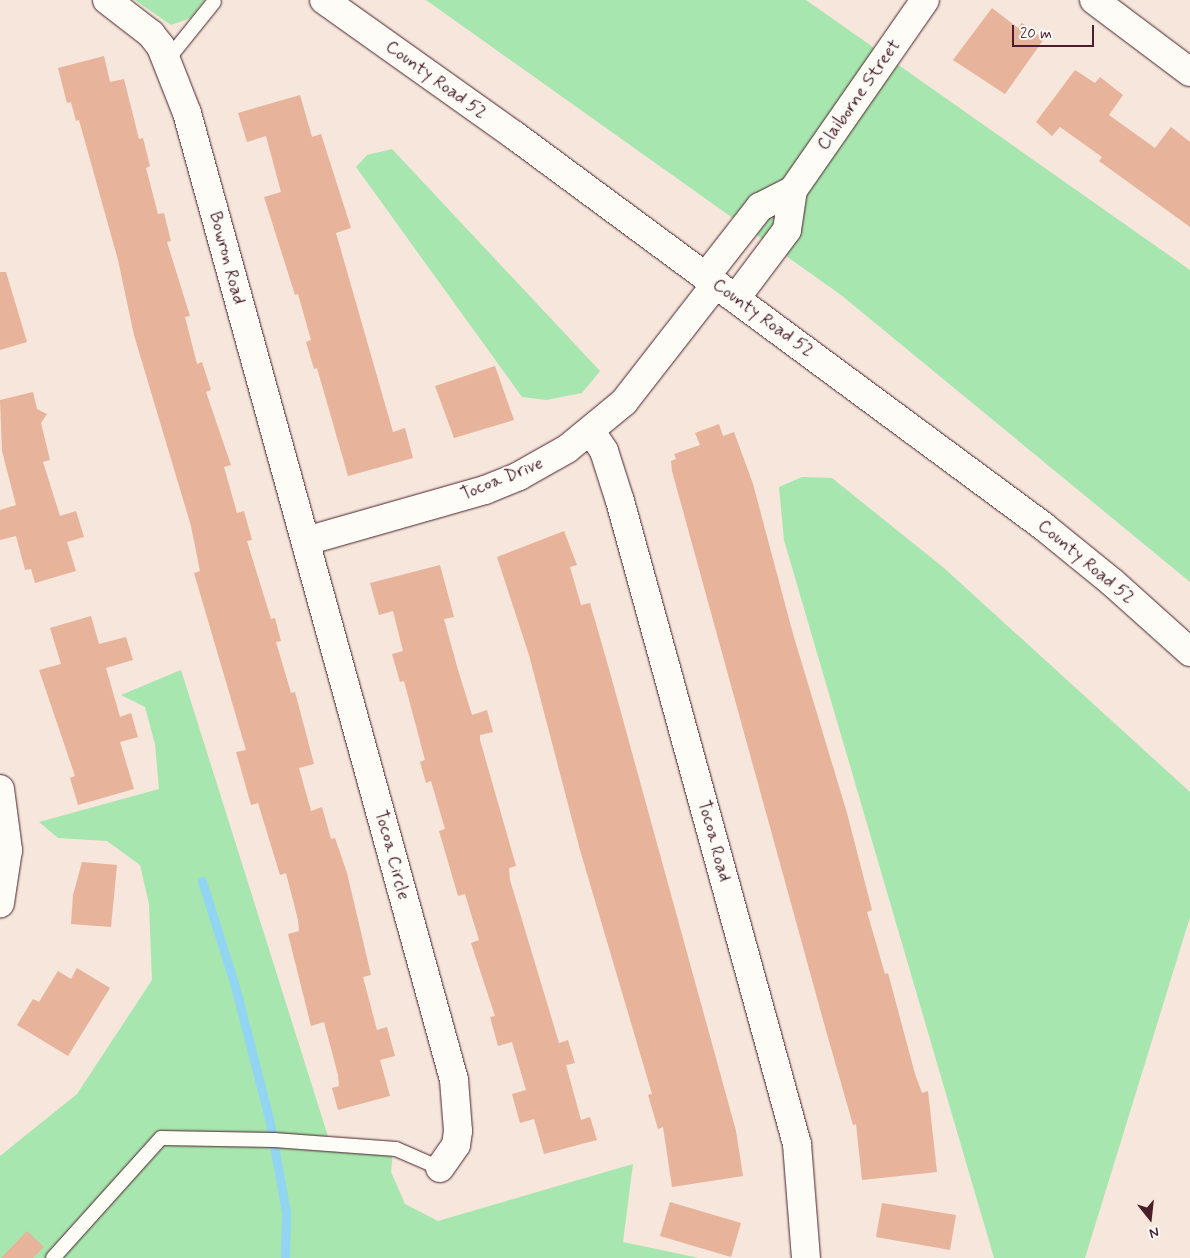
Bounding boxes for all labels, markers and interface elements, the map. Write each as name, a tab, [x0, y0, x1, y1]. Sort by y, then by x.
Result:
scale bar	[1015, 15, 1098, 47]
text: 20 m	[1020, 24, 1052, 44]
street label: County Road 52	[381, 36, 491, 124]
street label: Claiborne Street	[813, 36, 905, 154]
street label: Bowron Road	[204, 209, 250, 307]
street label: County Road 52	[708, 274, 818, 362]
street label: Tocoa Drive	[458, 453, 546, 505]
street label: County Road 52	[1033, 515, 1139, 609]
street label: Tocoa Road	[693, 798, 735, 884]
street label: Tocoa Circle	[370, 808, 414, 902]
north arrow	[1125, 1193, 1175, 1243]
text: N	[1147, 1222, 1161, 1242]

